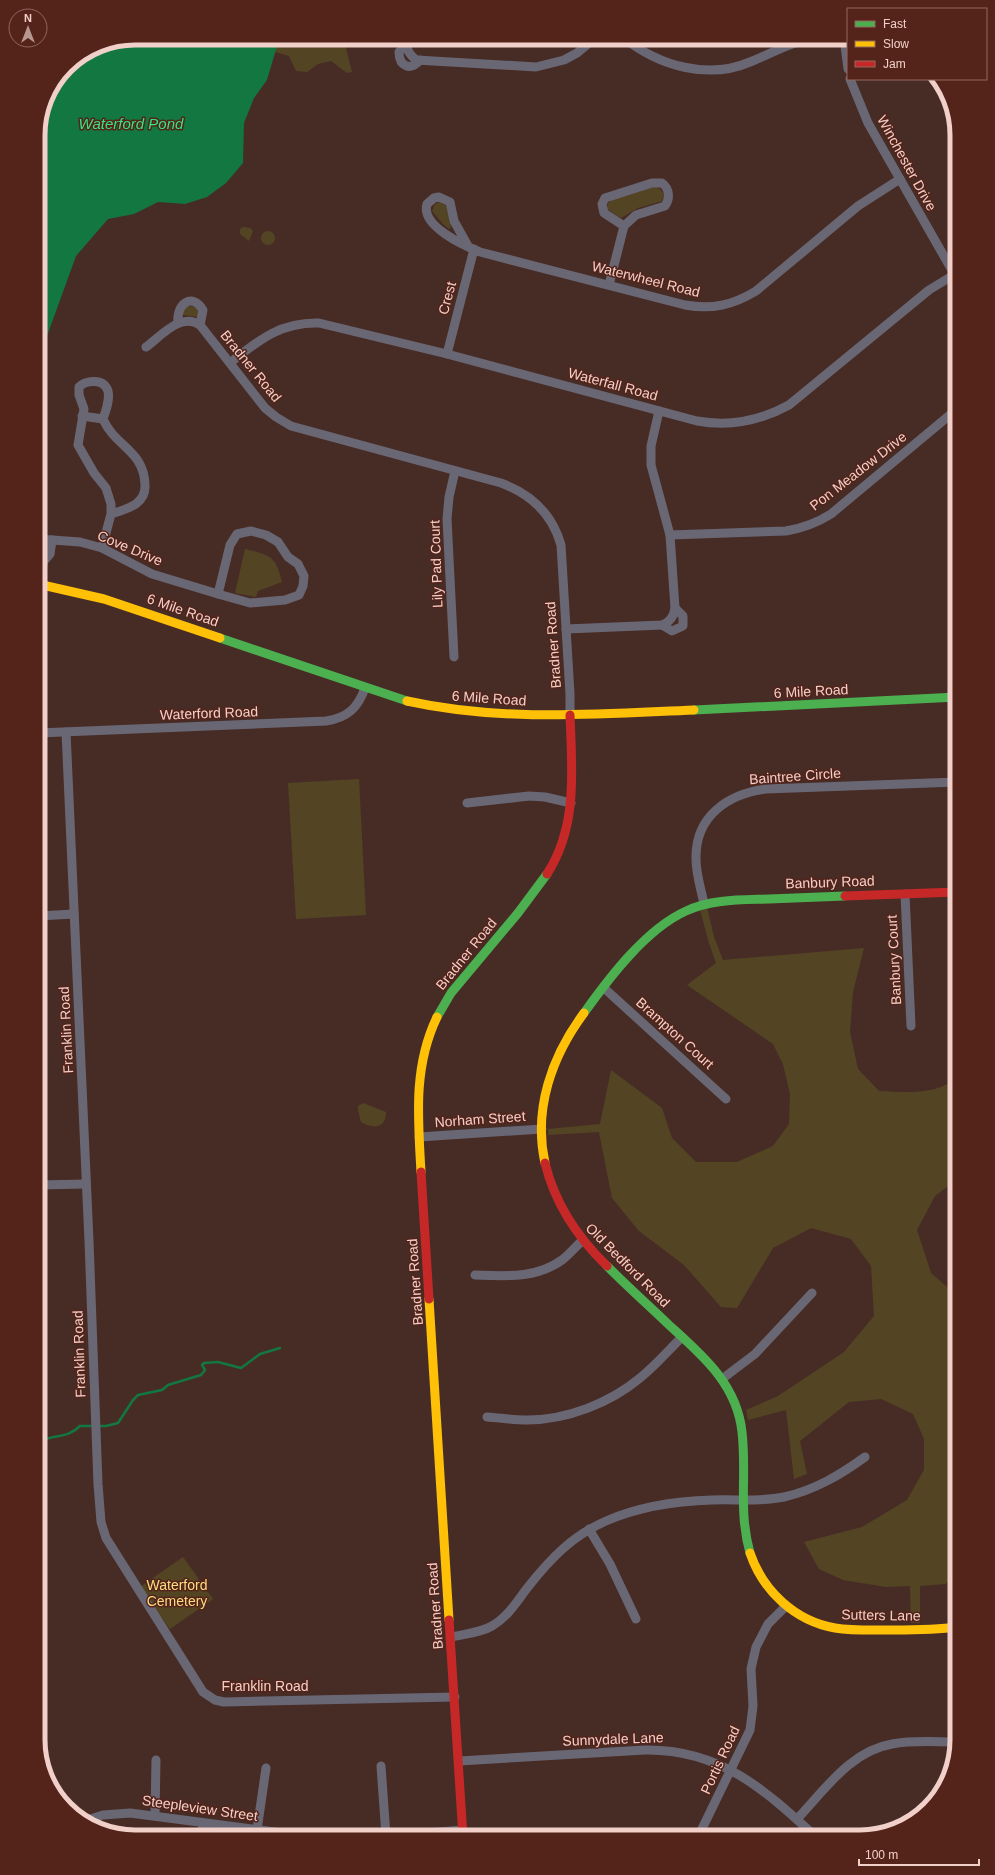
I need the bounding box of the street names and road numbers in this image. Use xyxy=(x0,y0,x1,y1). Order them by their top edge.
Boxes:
street label: Winchester Drive xyxy=(874,113,940,214)
street label: Waterwheel Road xyxy=(590,258,702,300)
street label: Crest xyxy=(435,280,459,316)
street label: Bradner Road xyxy=(217,327,285,405)
street label: Waterfall Road xyxy=(566,364,660,404)
street label: Pon Meadow Drive xyxy=(806,428,910,514)
street label: Lily Pad Court xyxy=(426,520,446,608)
street label: Cove Drive xyxy=(95,527,165,569)
street label: 6 Mile Road xyxy=(145,590,221,630)
street label: Bradner Road xyxy=(542,601,564,689)
street label: 6 Mile Road xyxy=(773,681,849,701)
street label: 6 Mile Road xyxy=(451,687,527,709)
street label: Waterford Road xyxy=(160,703,258,723)
street label: Baintree Circle xyxy=(749,765,842,787)
street label: Banbury Road xyxy=(785,872,875,892)
street label: Banbury Court xyxy=(884,914,904,1005)
street label: Bradner Road xyxy=(432,915,500,993)
street label: Franklin Road xyxy=(56,986,76,1074)
street label: Brampton Court xyxy=(633,994,717,1072)
street label: Norham Street xyxy=(434,1108,526,1130)
street label: Old Bedford Road xyxy=(583,1220,673,1310)
street label: Bradner Road xyxy=(404,1238,426,1326)
street label: Franklin Road xyxy=(69,1310,89,1398)
street label: Bradner Road xyxy=(424,1562,446,1650)
street label: Sutters Lane xyxy=(841,1606,921,1624)
street label: Franklin Road xyxy=(221,1678,309,1694)
street label: Portis Road xyxy=(697,1723,743,1797)
street label: Sunnydale Lane xyxy=(562,1729,664,1749)
street label: Steepleview Street xyxy=(141,1792,259,1824)

